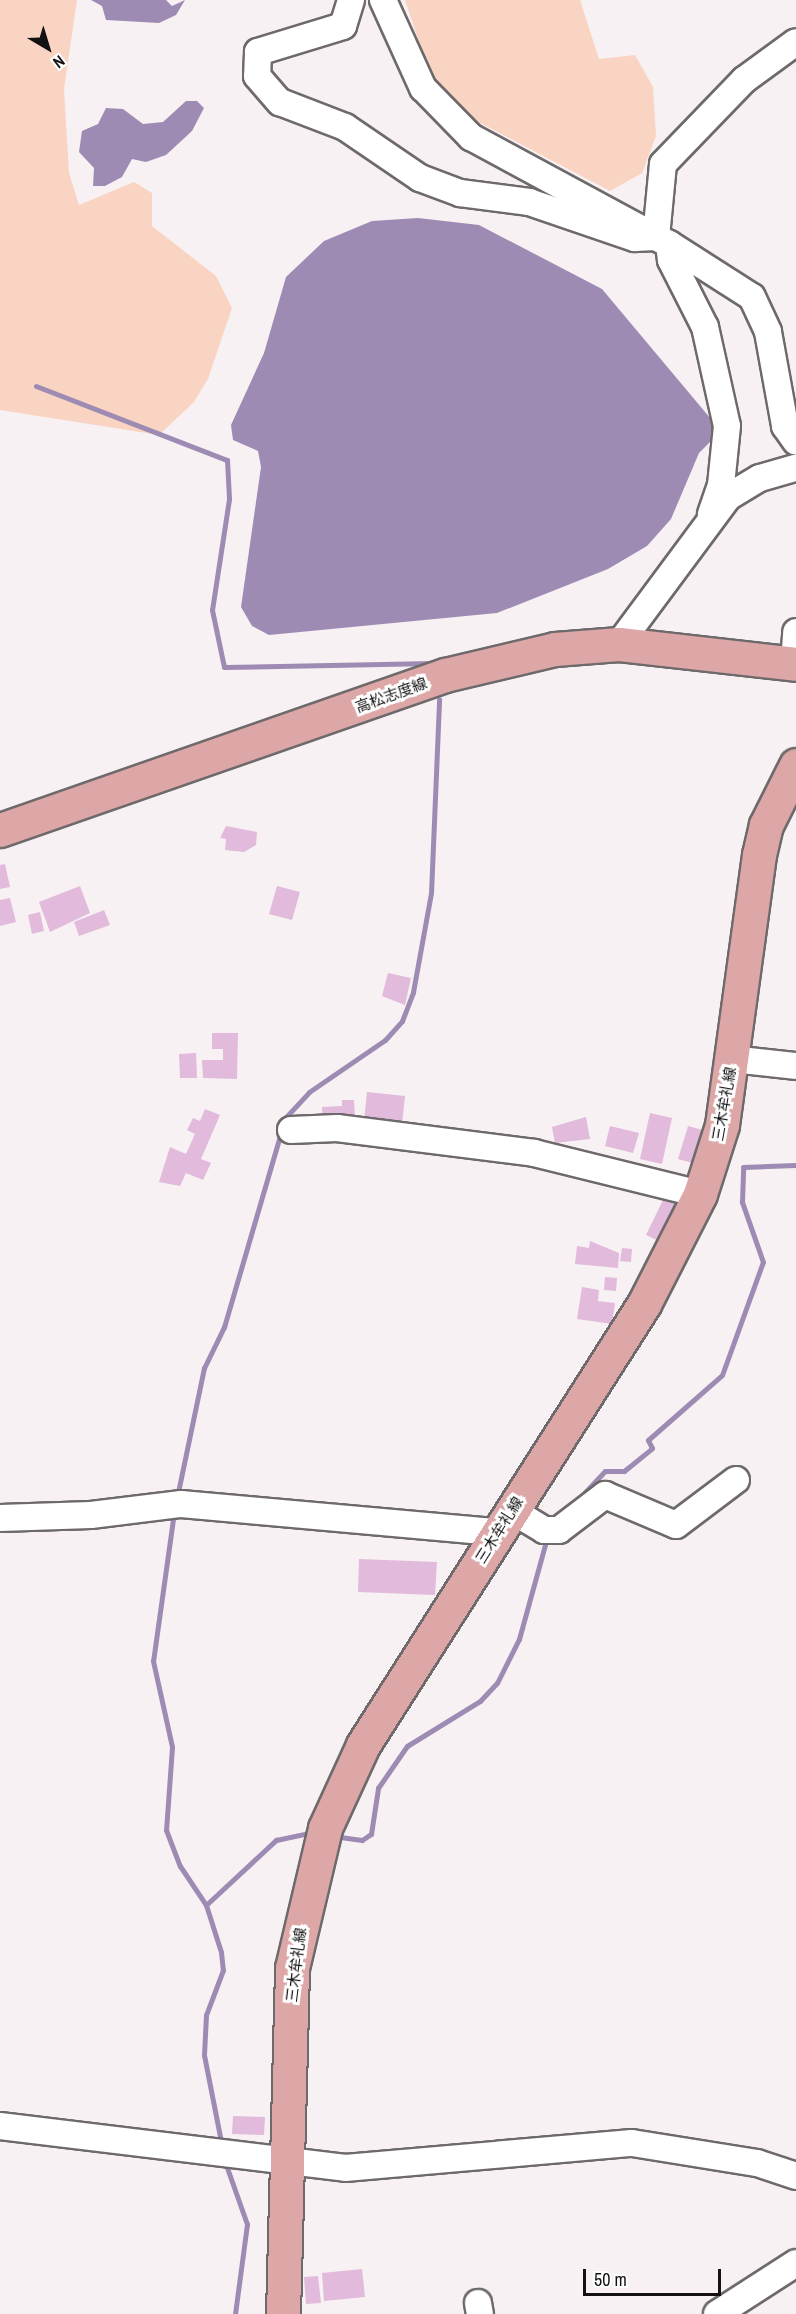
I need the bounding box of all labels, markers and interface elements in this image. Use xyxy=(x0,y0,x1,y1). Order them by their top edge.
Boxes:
north arrow xyxy=(18,18,78,78)
text: N xyxy=(49,51,70,74)
street label: 高松志度線 xyxy=(353,674,429,716)
street label: 三木牟礼線 xyxy=(709,1066,739,1142)
street label: 三木牟礼線 xyxy=(471,1493,527,1567)
street label: 三木牟礼線 xyxy=(282,1927,310,2003)
scale bar xyxy=(586,2257,724,2295)
text: 50 m xyxy=(594,2267,627,2292)

